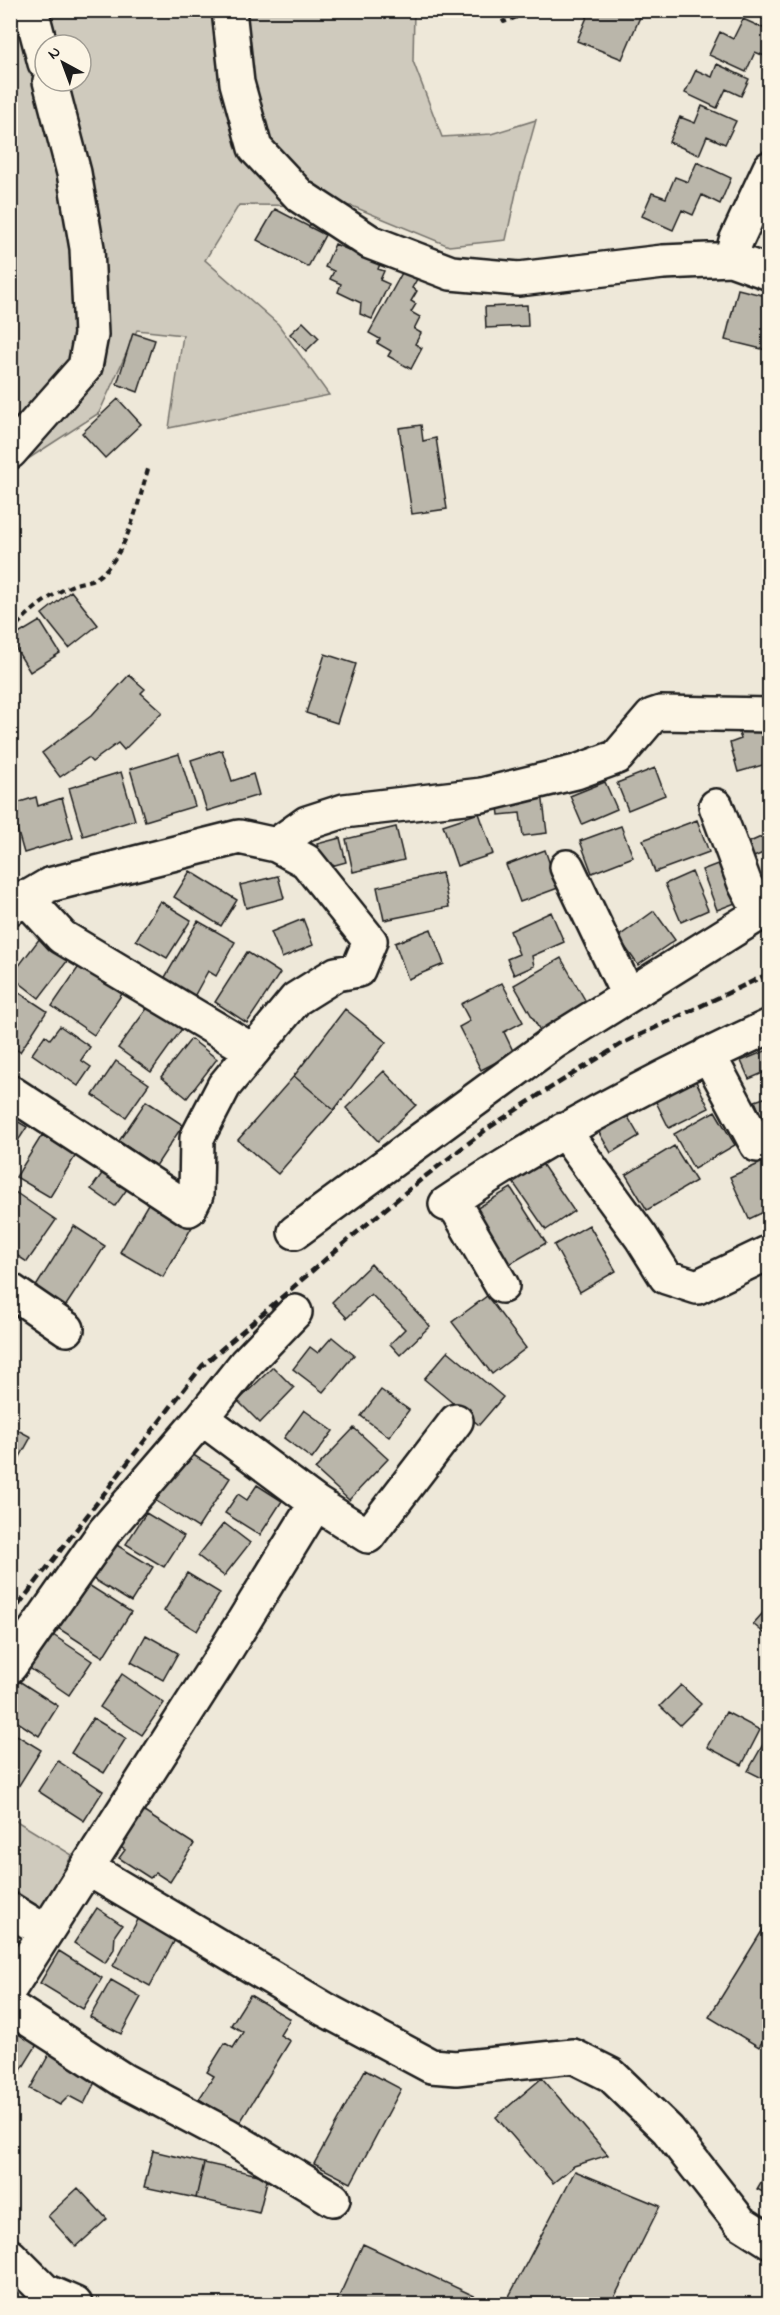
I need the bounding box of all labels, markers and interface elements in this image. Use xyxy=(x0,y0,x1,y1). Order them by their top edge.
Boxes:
north arrow xyxy=(33,33,93,93)
text: N xyxy=(43,40,67,66)

